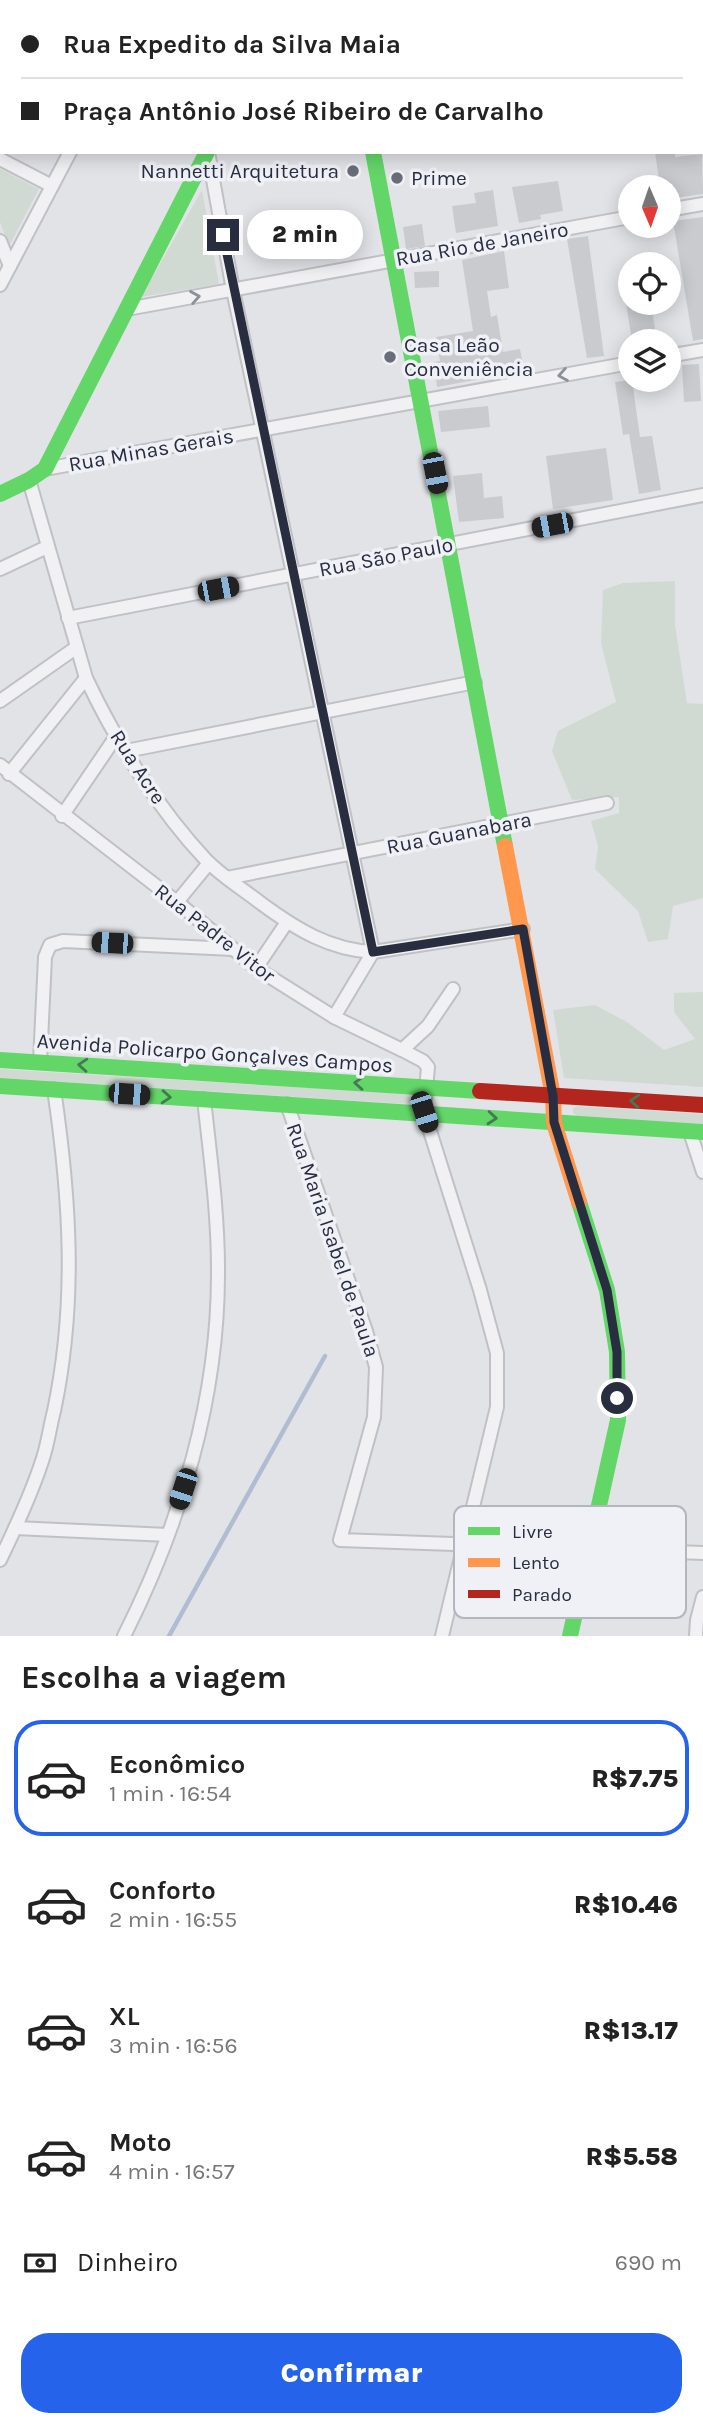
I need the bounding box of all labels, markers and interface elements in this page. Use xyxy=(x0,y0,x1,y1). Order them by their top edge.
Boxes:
text: Rua Expedito da Silva Maia xyxy=(63,29,401,60)
text: Praça Antônio José Ribeiro de Carvalho xyxy=(63,96,544,127)
place label: Nannetti Arquitetura xyxy=(141,159,339,183)
marker: Nannetti Arquitetura xyxy=(345,163,361,179)
place label: Prime xyxy=(411,166,467,190)
marker: Prime xyxy=(389,170,405,186)
north arrow xyxy=(618,175,681,238)
map controls xyxy=(618,175,681,392)
callout: 2 min xyxy=(248,210,363,260)
street label: Rua Rio de Janeiro xyxy=(394,217,570,271)
route end xyxy=(207,219,239,251)
text: 2 min xyxy=(272,221,338,248)
button: locate xyxy=(618,252,681,315)
one-way arrow xyxy=(189,290,200,305)
button: layers xyxy=(618,329,681,392)
place label: Casa Leão Conveniência xyxy=(404,333,533,381)
marker: Casa Leão Conveniência xyxy=(382,349,398,365)
one-way arrow xyxy=(557,367,569,382)
street label: Rua Minas Gerais xyxy=(67,424,235,476)
car xyxy=(421,450,450,496)
car xyxy=(530,511,575,539)
street label: Rua São Paulo xyxy=(317,532,455,582)
car xyxy=(196,575,241,603)
street label: Rua Acre xyxy=(105,725,171,809)
street label: Rua Guanabara xyxy=(384,807,534,859)
street label: Rua Padre Vitor xyxy=(150,879,280,988)
car xyxy=(91,931,134,955)
street label: Avenida Policarpo Gonçalves Campos xyxy=(36,1029,394,1077)
one-way arrow xyxy=(77,1058,88,1073)
one-way arrow xyxy=(353,1076,364,1091)
car xyxy=(108,1082,151,1106)
one-way arrow xyxy=(161,1089,172,1104)
car xyxy=(408,1089,441,1135)
one-way arrow xyxy=(629,1094,640,1109)
one-way arrow xyxy=(487,1110,498,1125)
street label: Rua Maria Isabel de Paula xyxy=(282,1120,384,1360)
route start xyxy=(601,1382,633,1414)
car xyxy=(167,1466,200,1512)
legend xyxy=(454,1506,686,1618)
text: Livre xyxy=(512,1521,553,1543)
text: Lento xyxy=(512,1552,560,1574)
text: Parado xyxy=(512,1584,572,1606)
text: Escolha a viagem xyxy=(21,1659,287,1696)
icon: car xyxy=(25,1747,88,1810)
text: Econômico xyxy=(109,1749,245,1780)
text: R$7.75 xyxy=(591,1763,678,1794)
text: 1 min · 16:54 xyxy=(109,1780,231,1807)
icon: car xyxy=(25,1873,88,1936)
text: Conforto xyxy=(109,1875,216,1906)
text: R$10.46 xyxy=(574,1889,678,1920)
text: 2 min · 16:55 xyxy=(109,1906,237,1933)
icon: car xyxy=(25,1999,88,2062)
text: XL xyxy=(109,2001,140,2032)
text: R$13.17 xyxy=(584,2015,678,2046)
text: 3 min · 16:56 xyxy=(109,2032,238,2059)
icon: car xyxy=(25,2125,88,2188)
text: Moto xyxy=(109,2127,171,2158)
text: R$5.58 xyxy=(585,2141,678,2172)
text: 4 min · 16:57 xyxy=(109,2158,234,2185)
icon: cash xyxy=(21,2244,59,2282)
text: Dinheiro xyxy=(77,2247,178,2278)
text: 690 m xyxy=(615,2249,682,2276)
button: Confirmar xyxy=(21,2333,682,2413)

